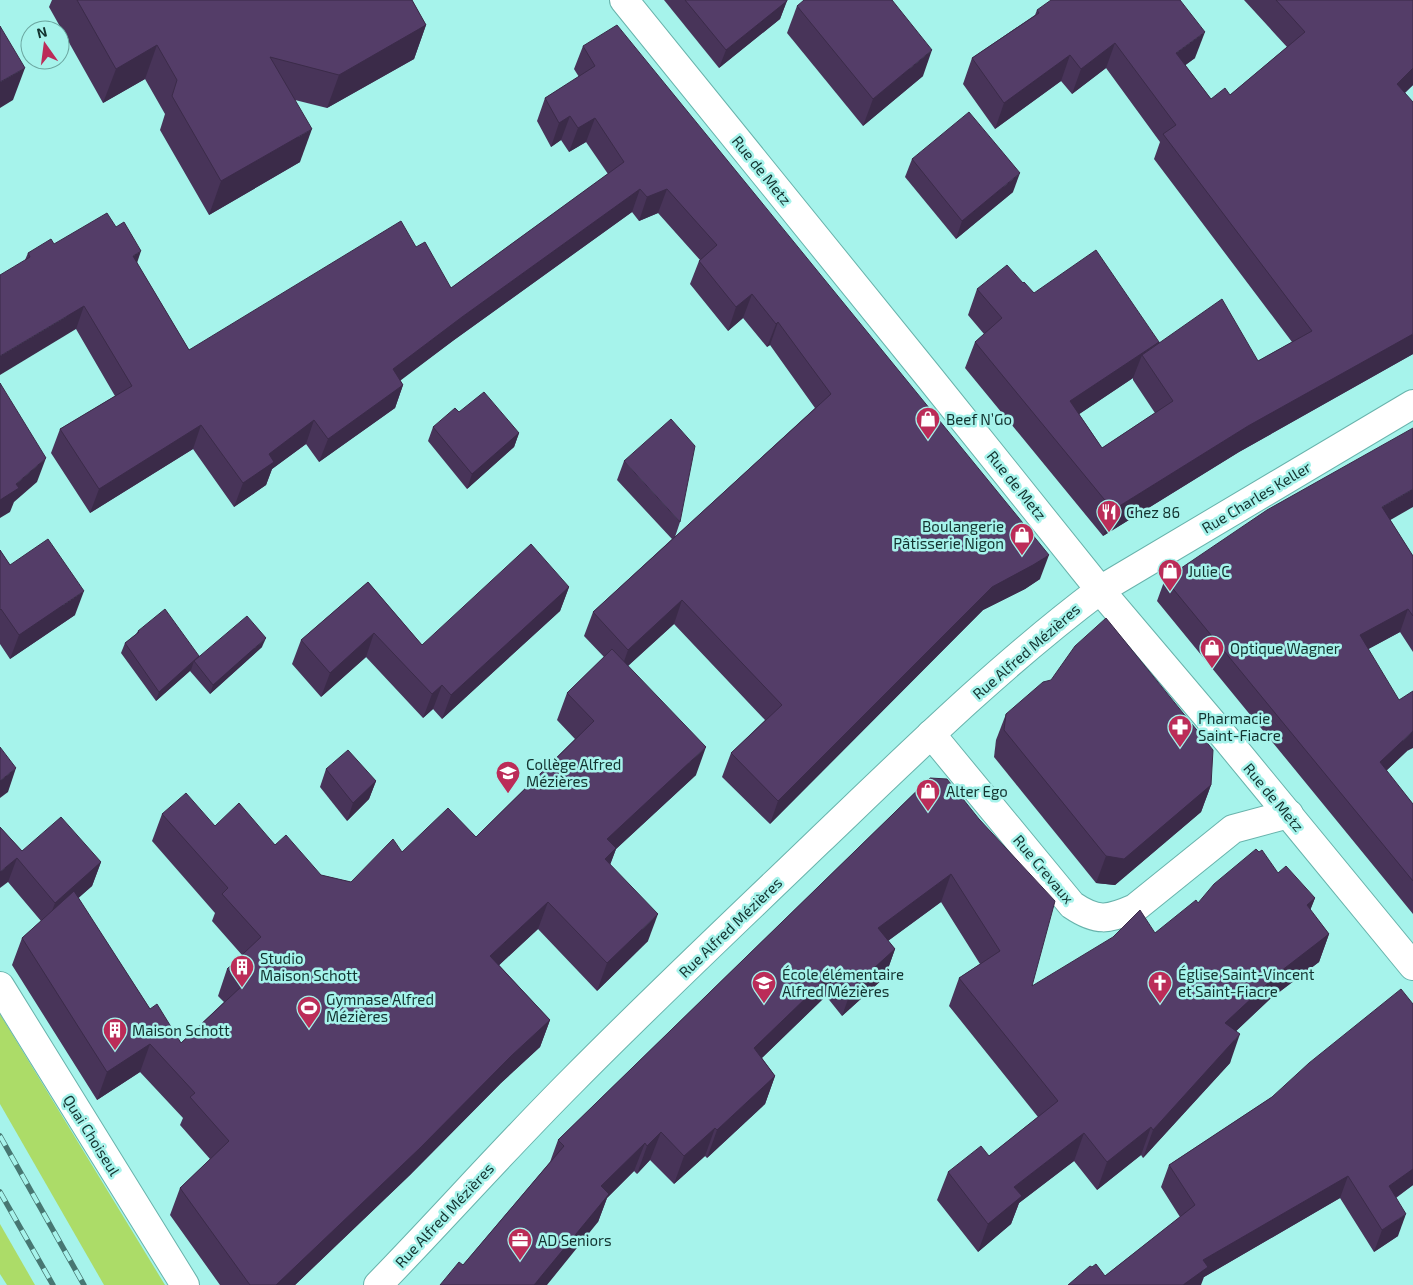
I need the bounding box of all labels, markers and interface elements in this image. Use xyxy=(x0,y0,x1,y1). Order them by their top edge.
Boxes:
north arrow xyxy=(20,20,70,70)
text: N xyxy=(35,22,49,41)
street label: Rue de Metz xyxy=(729,132,795,208)
shop icon: Beef N’Go xyxy=(915,406,941,440)
place label: Beef N’Go xyxy=(946,410,1012,428)
street label: Rue de Metz xyxy=(984,447,1050,523)
street label: Rue Charles Keller xyxy=(1198,457,1314,537)
restaurant icon: Chez 86 xyxy=(1096,499,1122,533)
place label: Chez 86 xyxy=(1126,503,1180,521)
place label: Boulangerie Pâtisserie Nigon xyxy=(893,517,1004,552)
shop icon: Boulangerie Pâtisserie Nigon xyxy=(1009,522,1035,556)
shop icon: Julie C xyxy=(1157,558,1183,592)
place label: Julie C xyxy=(1188,562,1230,580)
street label: Rue Alfred Mézières xyxy=(969,600,1083,702)
shop icon: Optique Wagner xyxy=(1199,635,1225,669)
place label: Optique Wagner xyxy=(1230,639,1340,657)
place label: Pharmacie Saint-Fiacre xyxy=(1198,709,1281,744)
pharmacy icon: Pharmacie Saint-Fiacre xyxy=(1167,714,1193,748)
place label: Collège Alfred Mézières xyxy=(526,755,621,790)
street label: Rue de Metz xyxy=(1240,759,1308,835)
school or university icon: Collège Alfred Mézières xyxy=(495,760,521,794)
shop icon: Alter Ego xyxy=(915,778,941,812)
place label: Alter Ego xyxy=(946,782,1008,800)
street label: Rue Crevaux xyxy=(1010,831,1078,907)
street label: Rue Alfred Mézières xyxy=(675,873,785,981)
place label: Studio Maison Schott xyxy=(260,949,358,984)
building icon: Studio Maison Schott xyxy=(229,954,255,988)
place label: École élémentaire Alfred Mézières xyxy=(782,965,904,1000)
place label: Église Saint-Vincent et Saint-Fiacre xyxy=(1178,965,1315,1000)
school or university icon: École élémentaire Alfred Mézières xyxy=(751,970,777,1004)
church icon: Église Saint-Vincent et Saint-Fiacre xyxy=(1147,970,1173,1004)
place label: Gymnase Alfred Mézières xyxy=(326,990,434,1025)
sports icon: Gymnase Alfred Mézières xyxy=(296,995,322,1029)
building icon: Maison Schott xyxy=(102,1017,128,1051)
place label: Maison Schott xyxy=(132,1021,230,1039)
street label: Quai Choiseul xyxy=(59,1091,124,1180)
street label: Rue Alfred Mézières xyxy=(391,1159,497,1271)
office icon: AD Seniors xyxy=(507,1227,533,1261)
place label: AD Seniors xyxy=(538,1231,612,1249)

